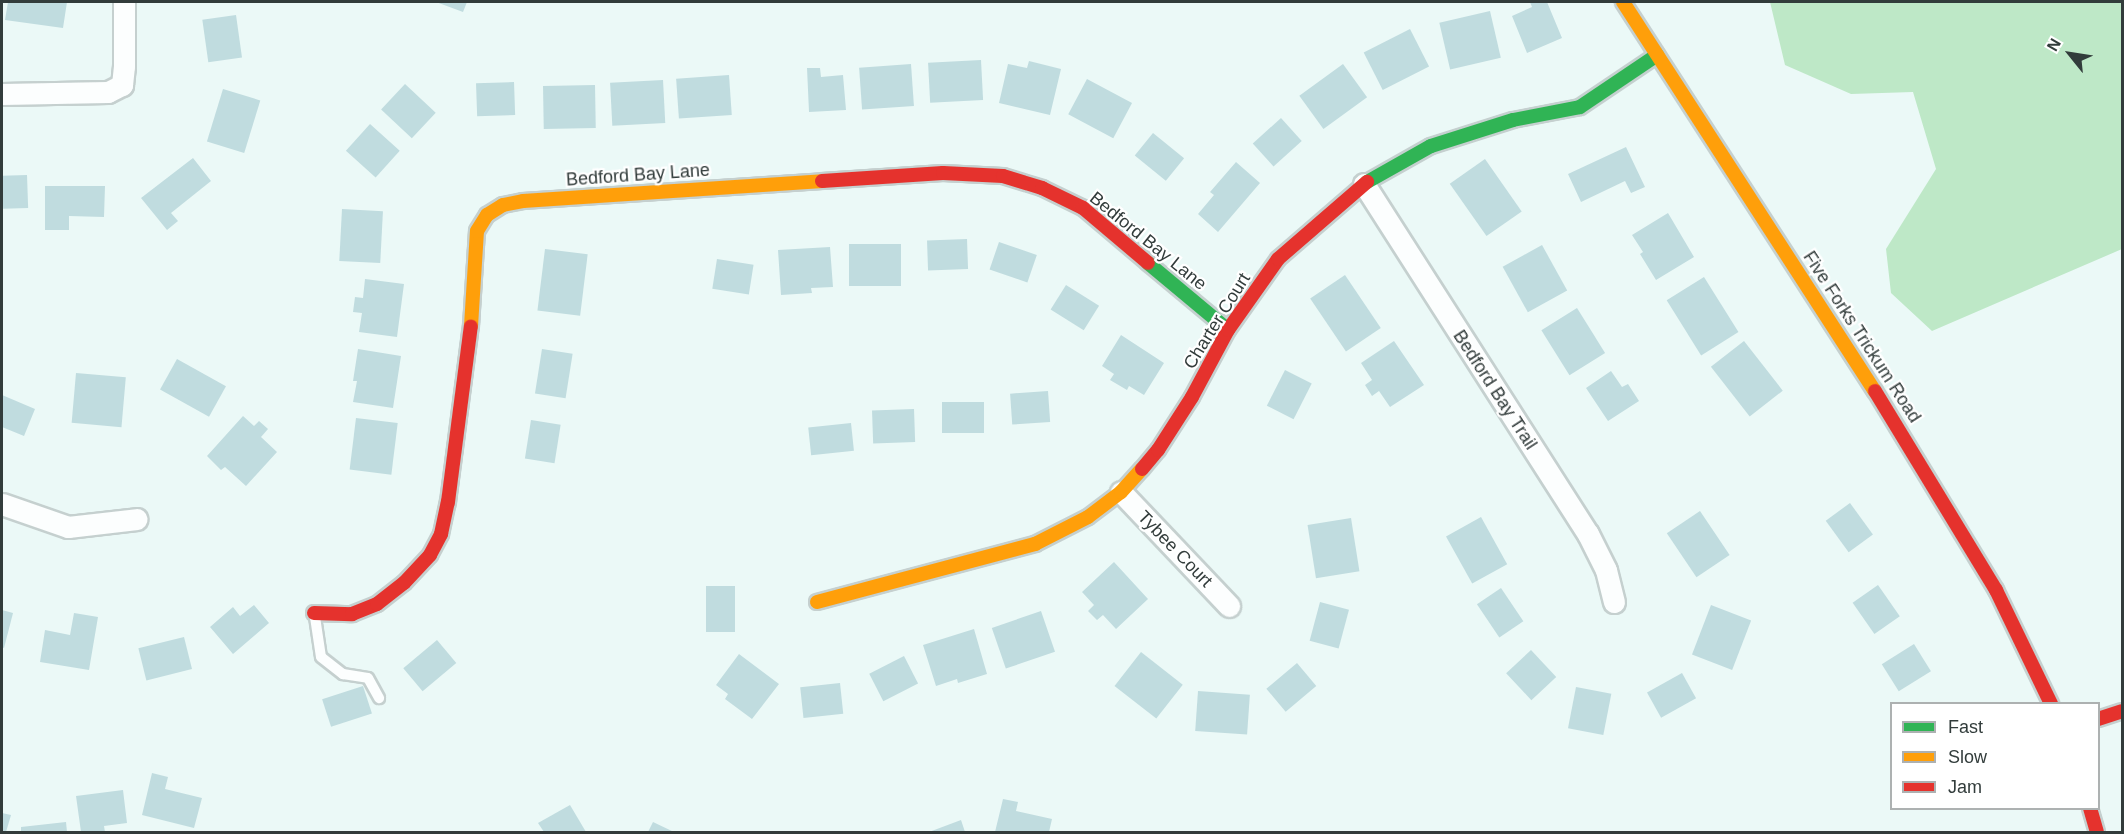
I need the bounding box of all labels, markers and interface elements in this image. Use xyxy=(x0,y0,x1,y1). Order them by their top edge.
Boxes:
north arrow xyxy=(2040,24,2100,84)
text: N xyxy=(2044,35,2064,54)
street label: Bedford Bay Lane xyxy=(565,159,711,191)
street label: Bedford Bay Lane xyxy=(1085,187,1211,295)
street label: Five Forks Trickum Road xyxy=(1798,247,1926,427)
street label: Charter Court xyxy=(1179,269,1255,373)
street label: Bedford Bay Trail xyxy=(1448,326,1542,454)
street label: Tybee Court xyxy=(1133,506,1217,592)
legend xyxy=(1890,702,2100,810)
text: Fast xyxy=(1948,717,1983,737)
text: Slow xyxy=(1948,747,1987,767)
text: Jam xyxy=(1948,777,1982,797)

